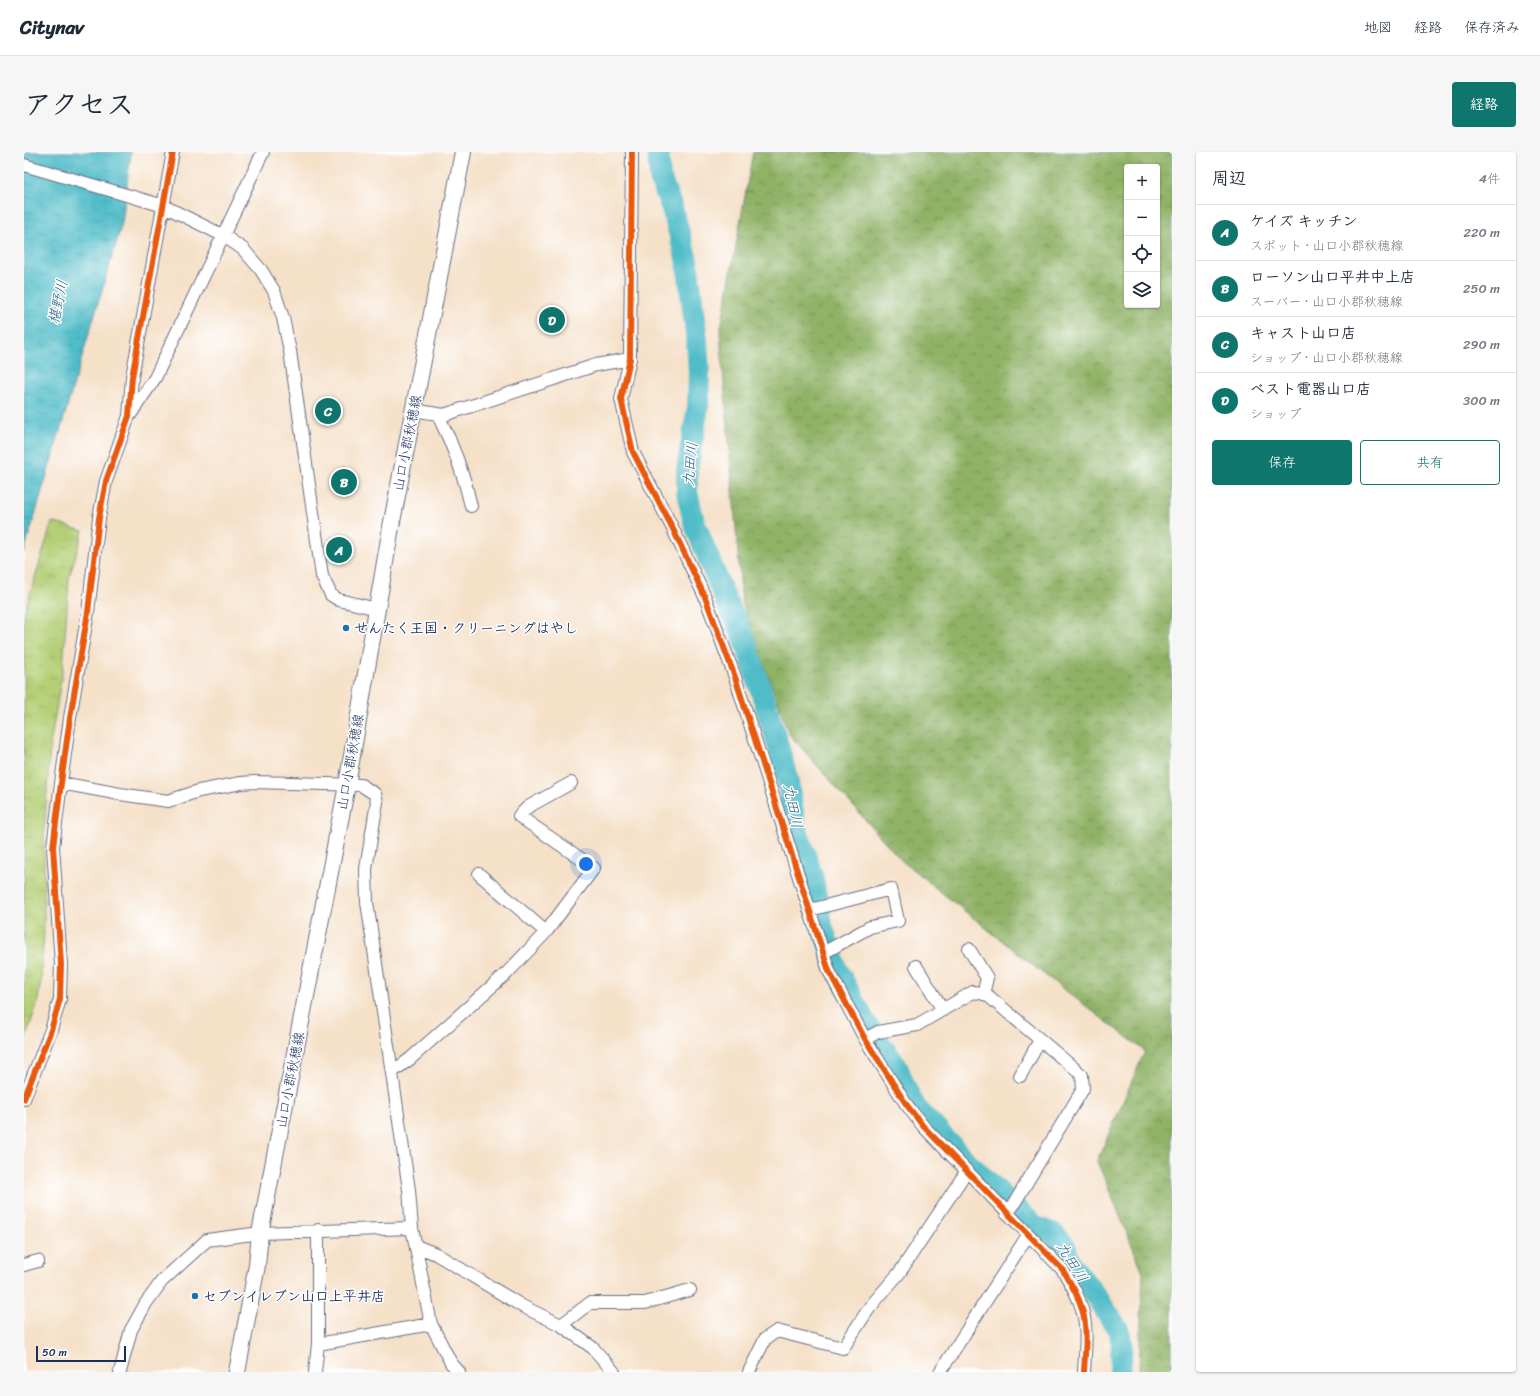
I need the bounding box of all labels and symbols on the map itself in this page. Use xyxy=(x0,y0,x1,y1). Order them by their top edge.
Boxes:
water label: 椹野川 xyxy=(41,277,75,327)
pin: D xyxy=(539,305,565,335)
street label: 山口小郡秋穂線 xyxy=(386,393,429,494)
pin: C xyxy=(315,396,341,426)
water label: 九田川 xyxy=(675,440,705,488)
pin: B xyxy=(331,467,357,497)
pin: A xyxy=(326,535,352,565)
place label: せんたく王国・クリーニングはやし xyxy=(354,616,578,641)
marker: せんたく王国・クリーニングはやし xyxy=(341,623,351,633)
street label: 山口小郡秋穂線 xyxy=(330,712,371,813)
water label: 九田川 xyxy=(776,781,810,831)
your location xyxy=(576,854,596,874)
street label: 山口小郡秋穂線 xyxy=(269,1030,312,1131)
water label: 九田川 xyxy=(1049,1236,1095,1288)
place label: セブンイレブン山口上平井店 xyxy=(203,1284,385,1309)
marker: セブンイレブン山口上平井店 xyxy=(190,1291,200,1301)
scale bar xyxy=(36,1344,126,1363)

